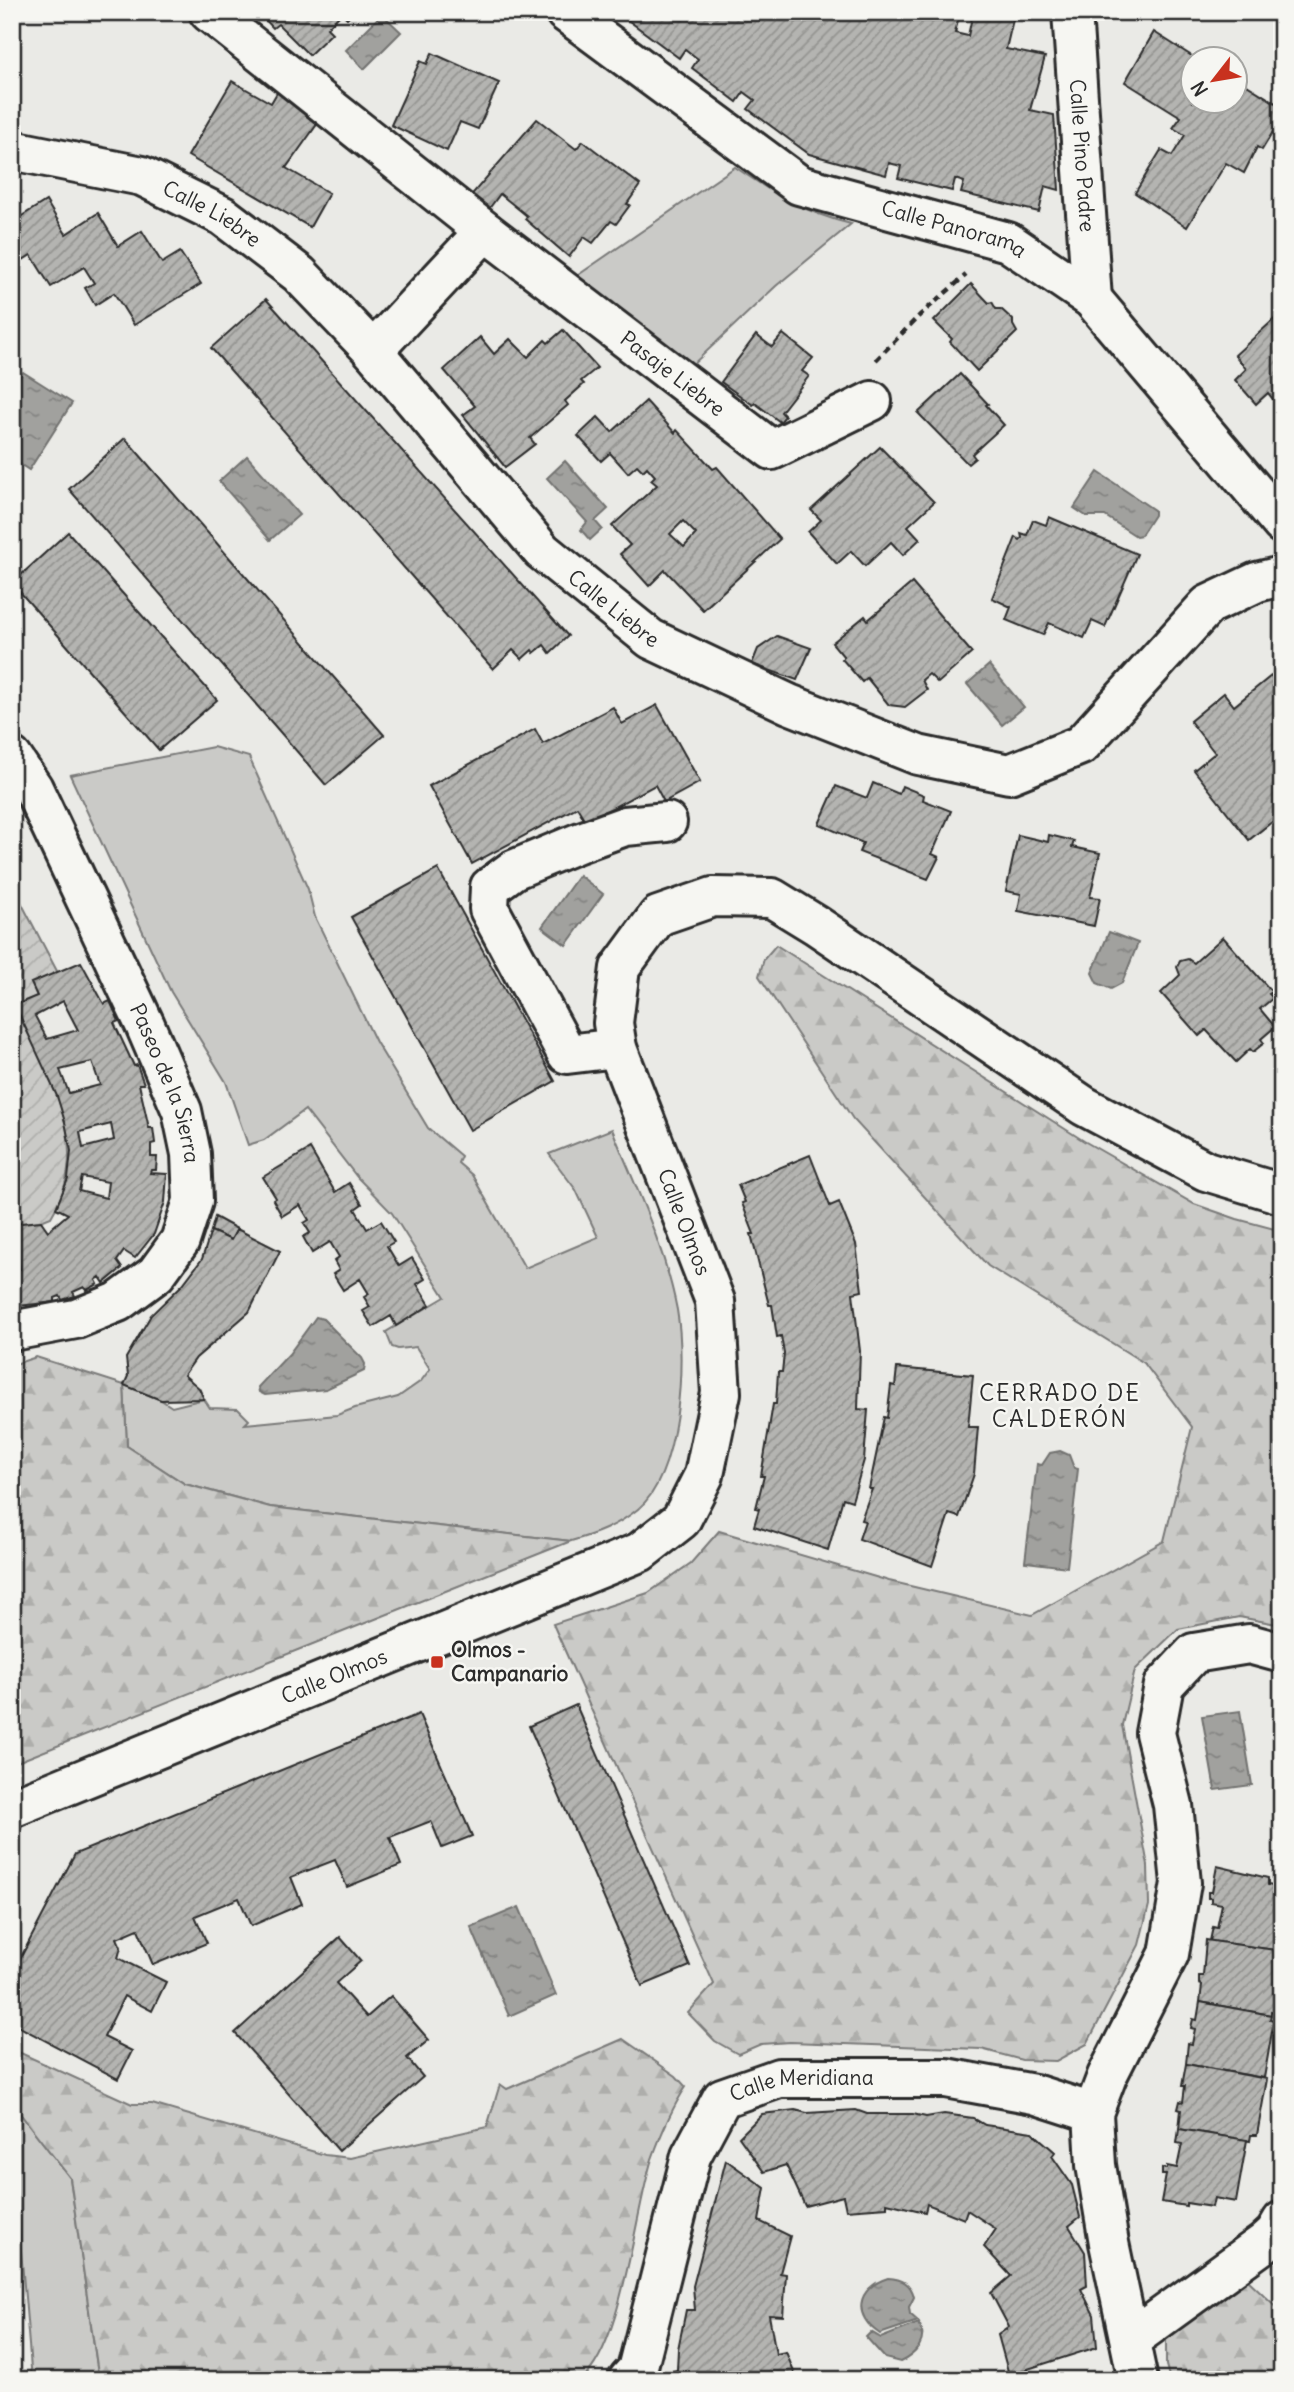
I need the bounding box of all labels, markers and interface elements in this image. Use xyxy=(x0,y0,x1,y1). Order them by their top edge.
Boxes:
north arrow xyxy=(1178,46,1248,116)
text: N xyxy=(1186,77,1213,101)
street label: Calle Pino Padre xyxy=(1064,78,1101,233)
street label: Calle Liebre xyxy=(158,174,266,253)
street label: Calle Panorama xyxy=(878,194,1032,264)
street label: Pasaje Liebre xyxy=(615,325,731,422)
street label: Calle Liebre xyxy=(563,563,663,654)
street label: Paseo de la Sierra xyxy=(124,999,205,1164)
street label: Calle Olmos xyxy=(652,1165,717,1279)
district label: CERRADO DE CALDERÓN xyxy=(979,1378,1141,1433)
place label: Olmos - Campanario xyxy=(451,1636,568,1687)
street label: Calle Olmos xyxy=(277,1642,391,1710)
marker: Olmos - Campanario xyxy=(429,1654,445,1670)
street label: Calle Meridiana xyxy=(726,2064,874,2107)

